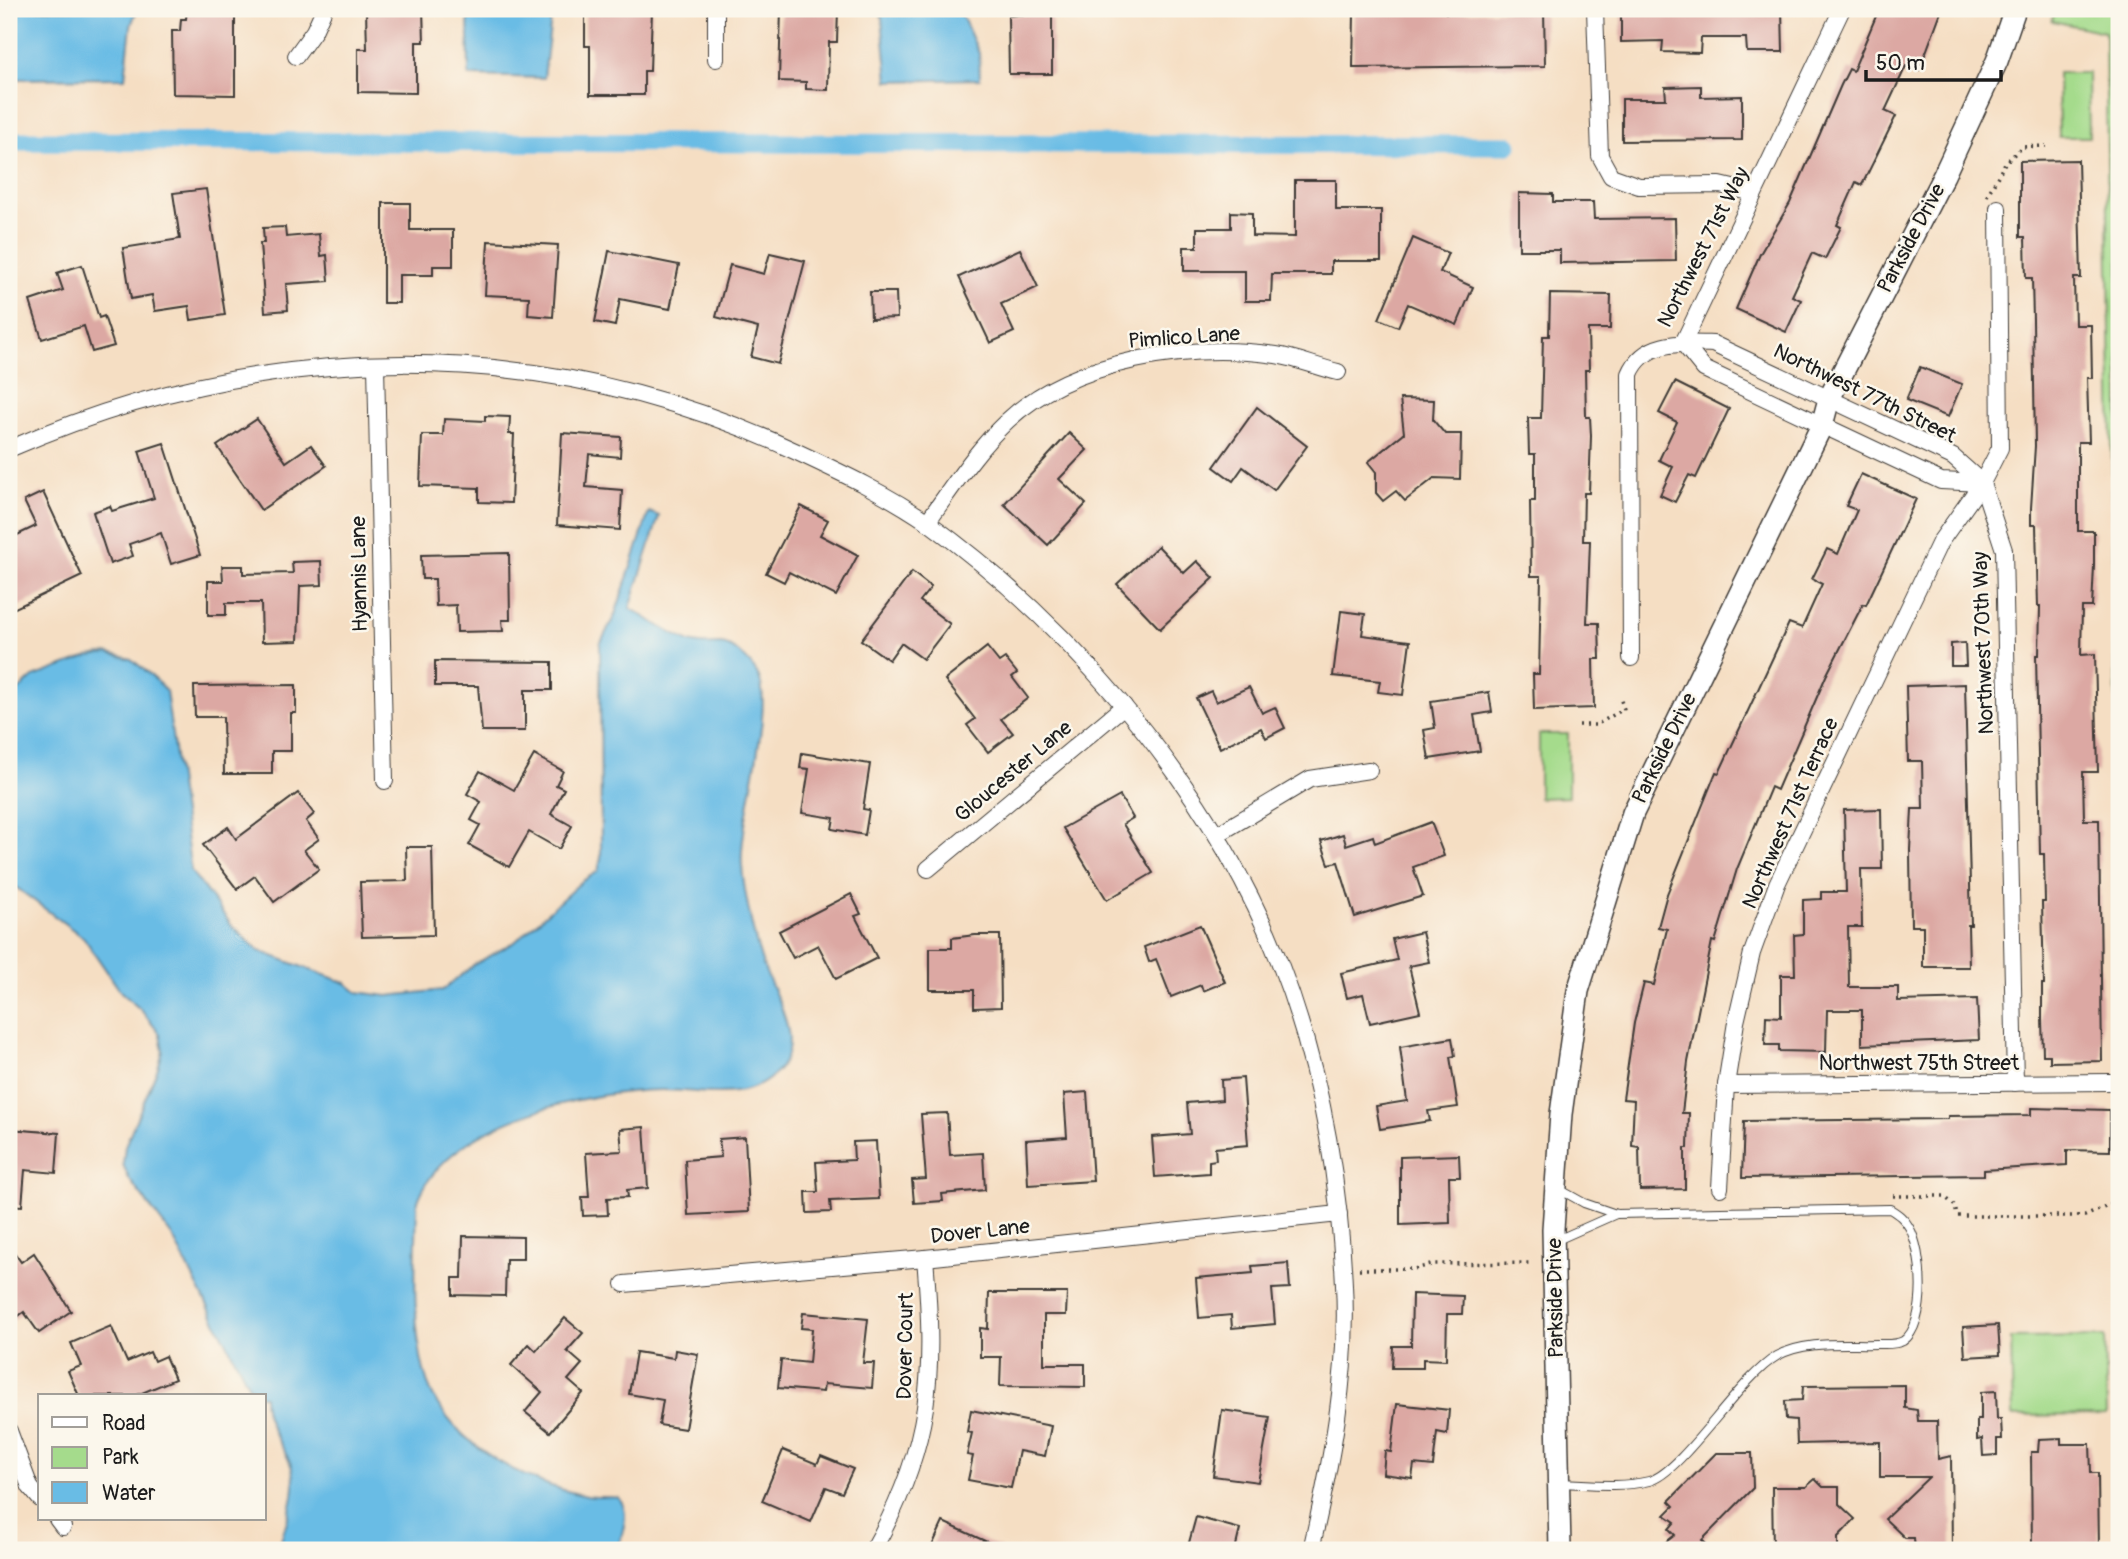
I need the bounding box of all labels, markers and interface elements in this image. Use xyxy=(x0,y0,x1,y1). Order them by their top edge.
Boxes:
scale bar xyxy=(1866,38,2000,82)
text: 50 m xyxy=(1876,50,1925,77)
street label: Northwest 71st Way xyxy=(1651,162,1756,332)
street label: Parkside Drive xyxy=(1871,178,1952,298)
street label: Pimlico Lane xyxy=(1127,320,1241,355)
street label: Northwest 77th Street xyxy=(1769,337,1961,450)
street label: Hyannis Lane xyxy=(345,515,374,632)
street label: Northwest 70th Way xyxy=(1967,551,2000,735)
street label: Parkside Drive xyxy=(1626,688,1703,808)
street label: Northwest 71st Terrace xyxy=(1736,713,1845,913)
street label: Gloucester Lane xyxy=(949,714,1078,828)
street label: Northwest 75th Street xyxy=(1819,1050,2020,1077)
street label: Dover Lane xyxy=(929,1213,1032,1250)
street label: Parkside Drive xyxy=(1541,1237,1570,1358)
street label: Dover Court xyxy=(891,1292,920,1400)
legend xyxy=(38,1394,266,1520)
text: Road xyxy=(102,1410,146,1437)
text: Park xyxy=(102,1444,139,1471)
text: Water xyxy=(102,1480,156,1507)

